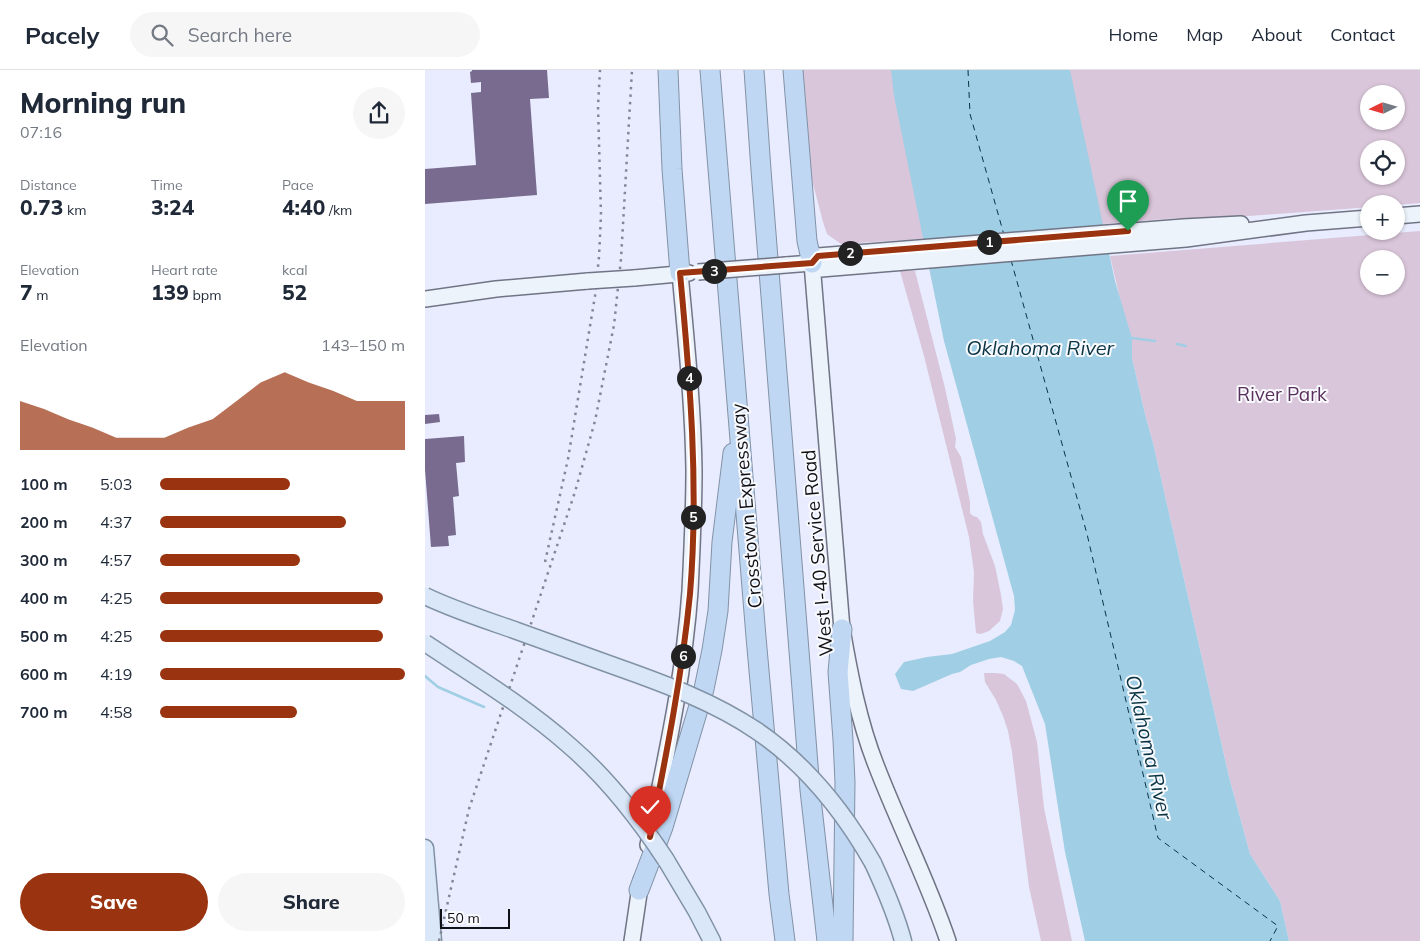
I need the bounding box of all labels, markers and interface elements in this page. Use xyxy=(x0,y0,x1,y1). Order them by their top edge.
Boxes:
search box xyxy=(130,12,480,57)
text: Pacely xyxy=(25,20,100,50)
icon: search xyxy=(148,21,176,49)
text: Search here xyxy=(188,23,292,47)
text: Home xyxy=(1108,23,1158,46)
text: Map xyxy=(1186,23,1223,46)
text: About xyxy=(1251,23,1302,46)
text: Contact xyxy=(1330,23,1395,46)
text: Morning run xyxy=(20,85,186,120)
north arrow xyxy=(1360,85,1405,130)
map controls xyxy=(1360,85,1405,295)
button: share xyxy=(353,87,405,139)
text: 07:16 xyxy=(20,122,62,142)
button: locate xyxy=(1360,140,1405,185)
text: Distance xyxy=(20,176,77,194)
text: Time xyxy=(151,176,183,194)
text: Pace xyxy=(282,176,314,194)
pin xyxy=(1107,180,1149,231)
icon: arrive xyxy=(1114,187,1142,215)
text: 0.73 xyxy=(20,194,63,220)
text: 3:24 xyxy=(151,194,194,220)
text: 4:40 xyxy=(282,194,325,220)
button: + xyxy=(1360,195,1405,240)
text: km xyxy=(63,201,86,219)
text: /km xyxy=(325,201,352,219)
pin: 1 xyxy=(977,230,1001,254)
text: 1 xyxy=(985,233,994,251)
pin: 2 xyxy=(837,240,863,266)
text: 2 xyxy=(846,244,855,262)
button: − xyxy=(1360,250,1405,295)
pin: 3 xyxy=(701,258,727,284)
text: Elevation xyxy=(20,261,79,279)
text: Heart rate xyxy=(151,261,218,279)
text: kcal xyxy=(282,261,308,279)
text: 3 xyxy=(710,262,719,280)
text: 7 xyxy=(20,279,33,305)
text: 139 xyxy=(151,279,189,305)
text: 52 xyxy=(282,279,307,305)
text: m xyxy=(33,286,49,304)
text: bpm xyxy=(189,286,222,304)
text: Elevation xyxy=(20,335,88,355)
text: 143–150 m xyxy=(321,335,405,355)
water label: Oklahoma River xyxy=(966,335,1115,360)
pin: 4 xyxy=(677,366,701,390)
text: 4 xyxy=(685,369,694,387)
park label: River Park xyxy=(1237,382,1327,406)
street label: Crosstown Expressway xyxy=(725,403,767,609)
street label: West I-40 Service Road xyxy=(796,449,838,657)
text: 100 m xyxy=(20,474,68,494)
text: 5:03 xyxy=(100,474,132,494)
pin: 5 xyxy=(681,504,705,530)
text: 5 xyxy=(689,508,698,526)
text: 200 m xyxy=(20,512,68,532)
text: 4:37 xyxy=(100,512,132,532)
text: 300 m xyxy=(20,550,68,570)
text: 4:57 xyxy=(100,550,132,570)
text: 400 m xyxy=(20,588,68,608)
text: 4:25 xyxy=(100,588,132,608)
text: 500 m xyxy=(20,626,68,646)
text: 4:25 xyxy=(100,626,132,646)
pin: 6 xyxy=(671,644,695,668)
text: 6 xyxy=(679,647,688,665)
text: 600 m xyxy=(20,664,68,684)
text: 4:19 xyxy=(100,664,132,684)
water label: Oklahoma River xyxy=(1121,672,1178,822)
text: 700 m xyxy=(20,702,68,722)
text: 4:58 xyxy=(100,702,132,722)
pin xyxy=(629,786,671,837)
icon: check xyxy=(636,793,664,821)
button: Save xyxy=(20,873,208,931)
button: Share xyxy=(218,873,405,931)
scale bar xyxy=(440,906,510,929)
text: 50 m xyxy=(447,909,480,927)

